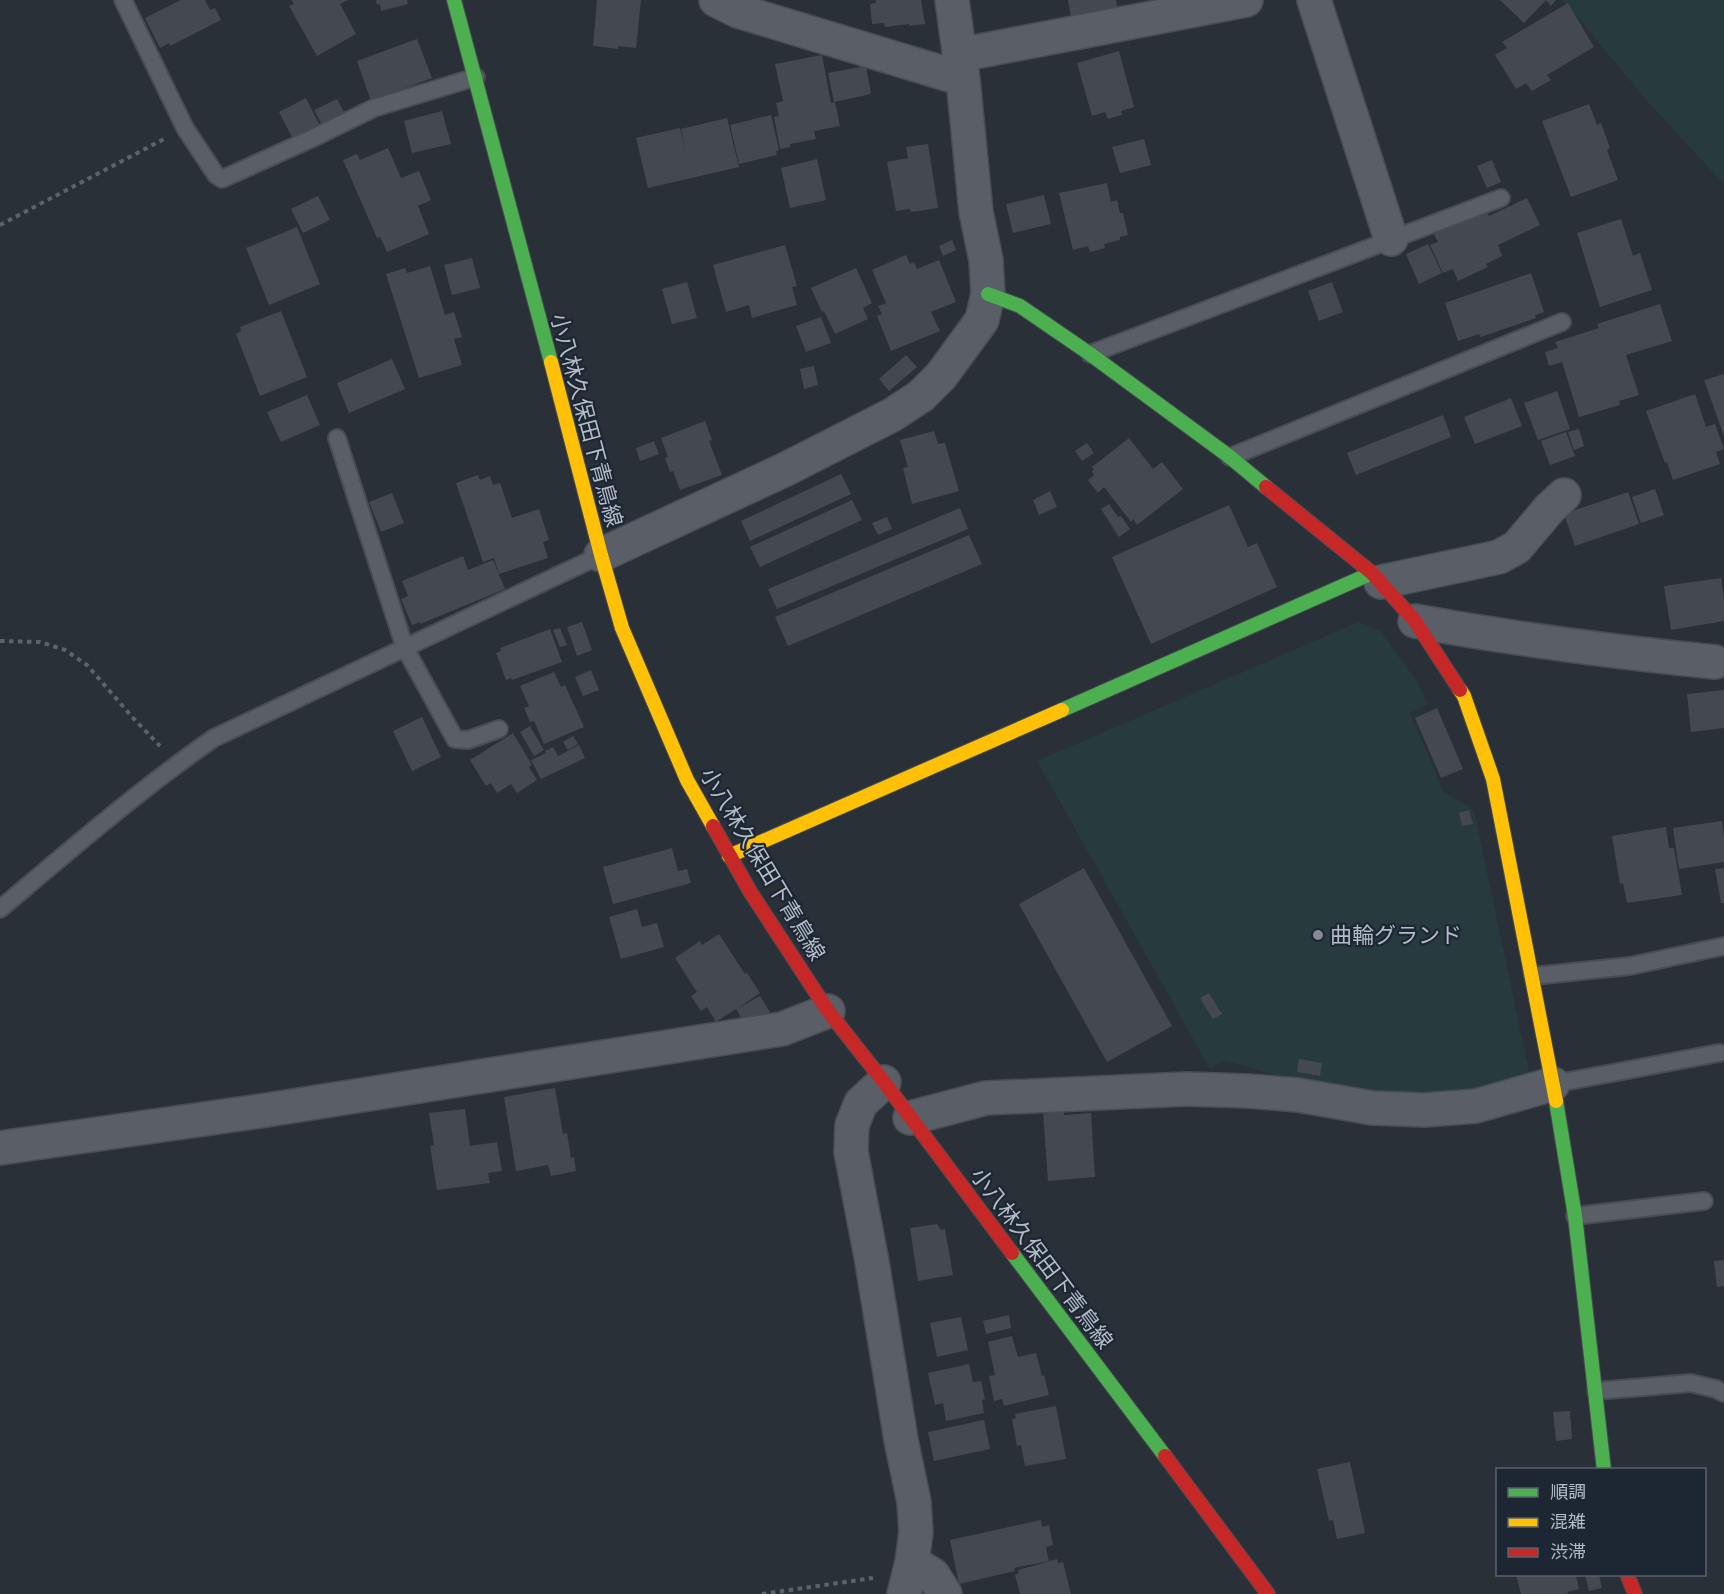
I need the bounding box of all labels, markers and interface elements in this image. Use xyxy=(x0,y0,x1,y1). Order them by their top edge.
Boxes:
street label: 小八林久保田下青鳥線 xyxy=(545,310,629,530)
street label: 小八林久保田下青鳥線 xyxy=(694,762,832,966)
place label: 曲輪グランド xyxy=(1330,921,1462,949)
marker: 曲輪グランド xyxy=(1311,928,1325,942)
street label: 小八林久保田下青鳥線 xyxy=(965,1162,1119,1354)
legend xyxy=(1496,1468,1706,1576)
text: 順調 xyxy=(1550,1480,1586,1503)
text: 混雑 xyxy=(1550,1510,1586,1533)
text: 渋滞 xyxy=(1550,1540,1586,1563)

